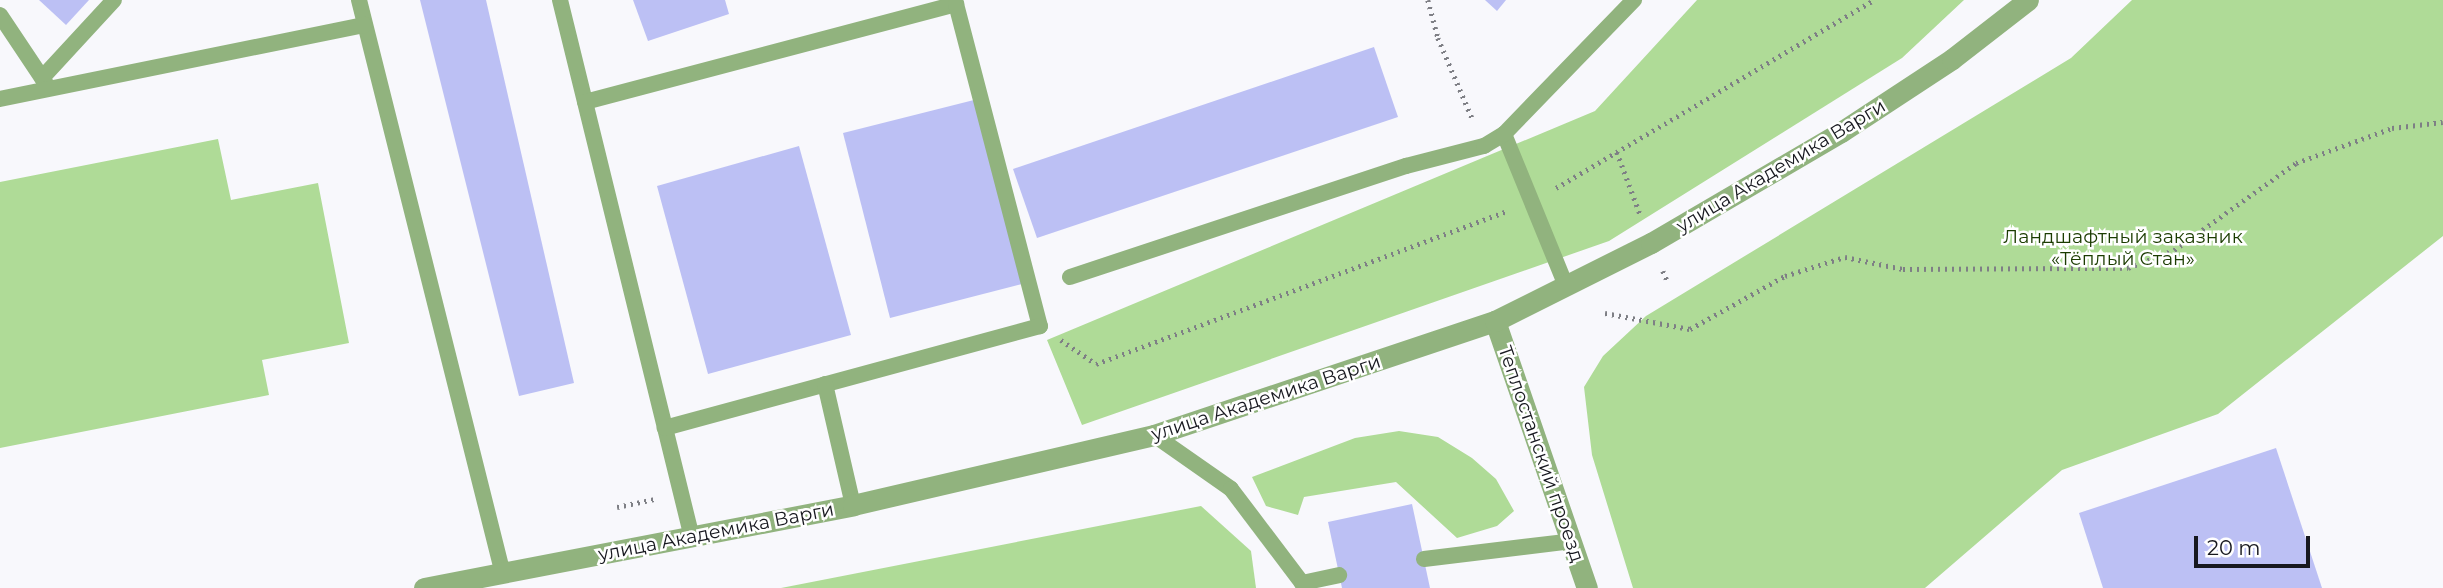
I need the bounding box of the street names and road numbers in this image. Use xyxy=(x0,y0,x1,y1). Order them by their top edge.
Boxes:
street label: улица Академика Варги xyxy=(1672,94,1890,238)
street label: Теплостанский проезд xyxy=(1493,343,1589,565)
street label: улица Академика Варги xyxy=(1148,350,1384,446)
street label: улица Академика Варги xyxy=(596,498,836,566)

